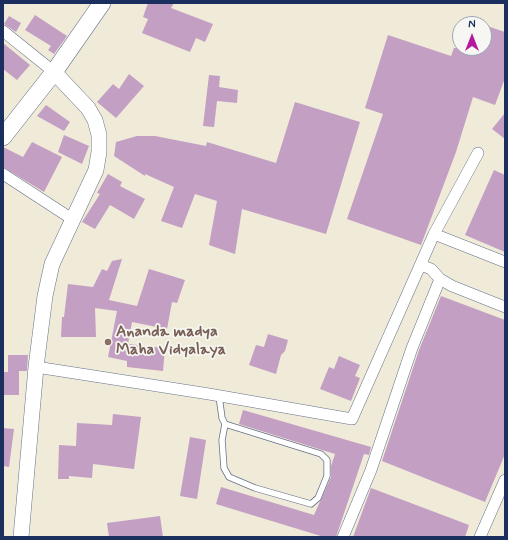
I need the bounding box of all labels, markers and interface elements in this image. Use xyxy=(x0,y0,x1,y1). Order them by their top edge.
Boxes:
north arrow xyxy=(452,16,492,56)
text: N xyxy=(468,18,476,32)
place label: Ananda madya Maha Vidyalaya xyxy=(116,323,226,361)
marker: Ananda madya Maha Vidyalaya xyxy=(103,337,113,347)

